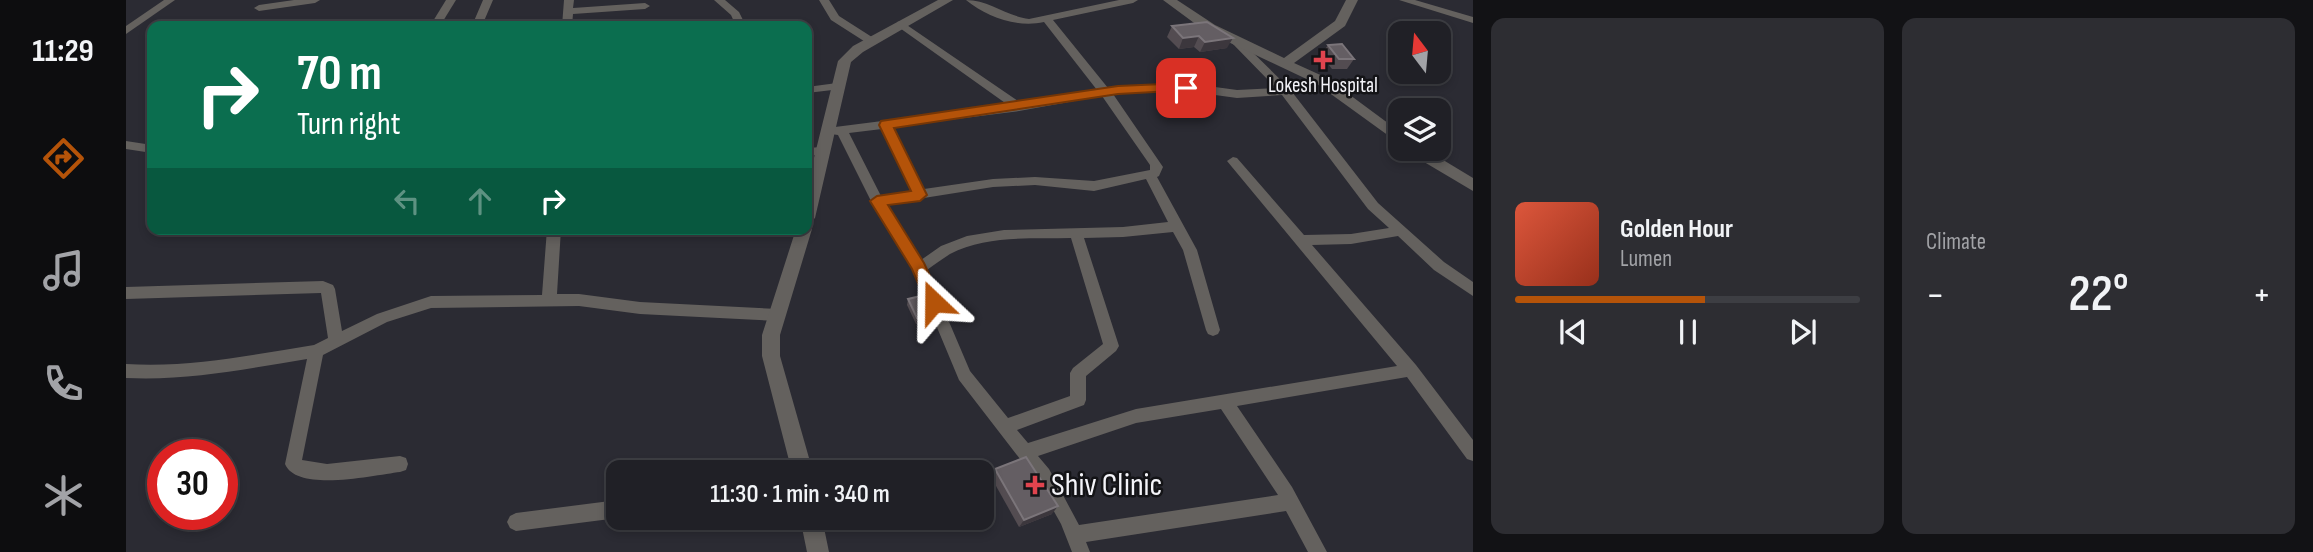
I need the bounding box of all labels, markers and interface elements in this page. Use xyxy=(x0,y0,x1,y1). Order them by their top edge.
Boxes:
north arrow xyxy=(1388,21,1451,84)
map controls xyxy=(1388,21,1451,161)
text: 11:29 xyxy=(32,32,94,71)
text: 70 m xyxy=(297,45,382,104)
icon: right xyxy=(182,49,273,140)
marker: Lokesh Hospital xyxy=(1313,50,1333,70)
pin xyxy=(1156,58,1216,118)
icon: arrive xyxy=(1167,69,1205,107)
place label: Lokesh Hospital xyxy=(1268,73,1378,98)
button: layers xyxy=(1388,98,1451,161)
text: Turn right xyxy=(297,105,401,144)
icon: directions xyxy=(39,134,88,183)
icon: left xyxy=(388,182,426,220)
icon: ahead xyxy=(461,182,499,220)
icon: right xyxy=(534,182,572,220)
text: Golden Hour xyxy=(1620,214,1733,245)
text: Climate xyxy=(1926,228,1986,256)
text: Lumen xyxy=(1620,245,1672,273)
icon: music xyxy=(39,246,88,295)
text: 22° xyxy=(2068,263,2129,326)
position arrow xyxy=(897,265,971,339)
text: − xyxy=(1926,273,1945,318)
text: + xyxy=(2252,273,2271,318)
icon: previous xyxy=(1554,313,1592,351)
icon: pause xyxy=(1669,313,1707,351)
icon: next xyxy=(1784,313,1822,351)
icon: phone xyxy=(39,359,88,408)
speed limit sign: 30 xyxy=(147,439,238,530)
place label: Shiv Clinic xyxy=(1051,466,1162,505)
icon: climate xyxy=(39,471,88,520)
marker: Shiv Clinic xyxy=(1025,475,1045,495)
text: 11:30 · 1 min · 340 m xyxy=(710,479,890,510)

